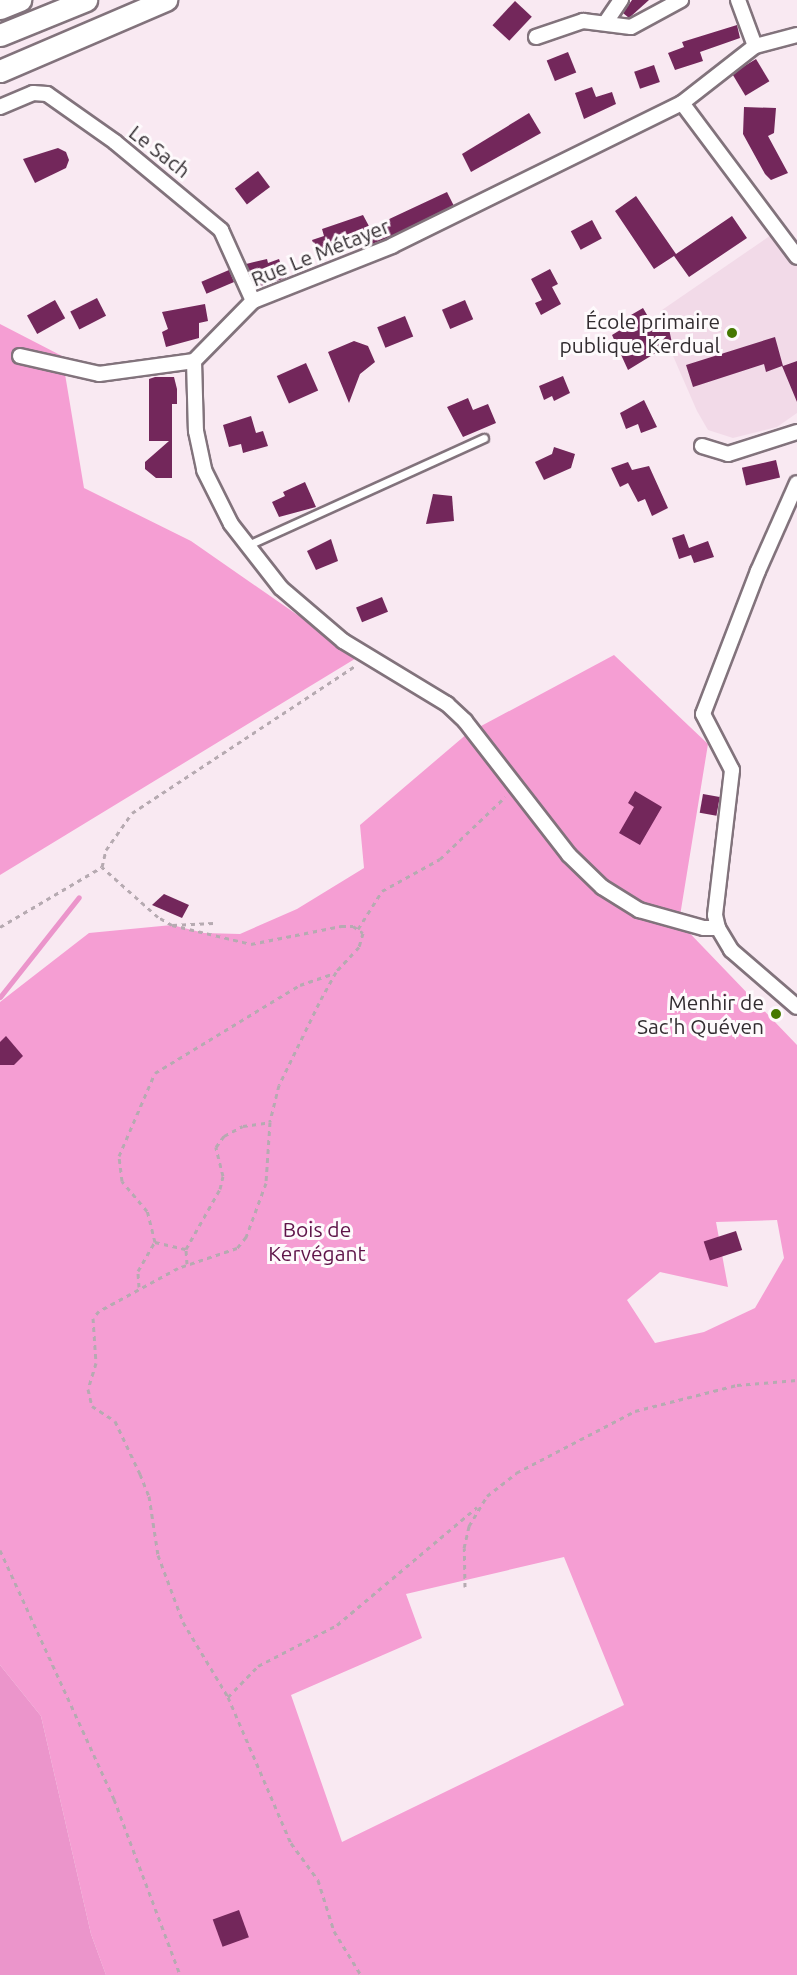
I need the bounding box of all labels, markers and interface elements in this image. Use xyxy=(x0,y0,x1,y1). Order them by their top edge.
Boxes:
street label: Le Sach xyxy=(124,119,196,183)
street label: Rue Le Métayer xyxy=(247,213,393,291)
place label: École primaire publique Kerdual xyxy=(560,308,720,358)
marker: École primaire publique Kerdual xyxy=(725,326,739,340)
place label: Menhir de Sac'h Quéven xyxy=(637,989,764,1039)
marker: Menhir de Sac'h Quéven xyxy=(769,1007,783,1021)
park label: Bois de Kervégant xyxy=(268,1216,366,1266)

